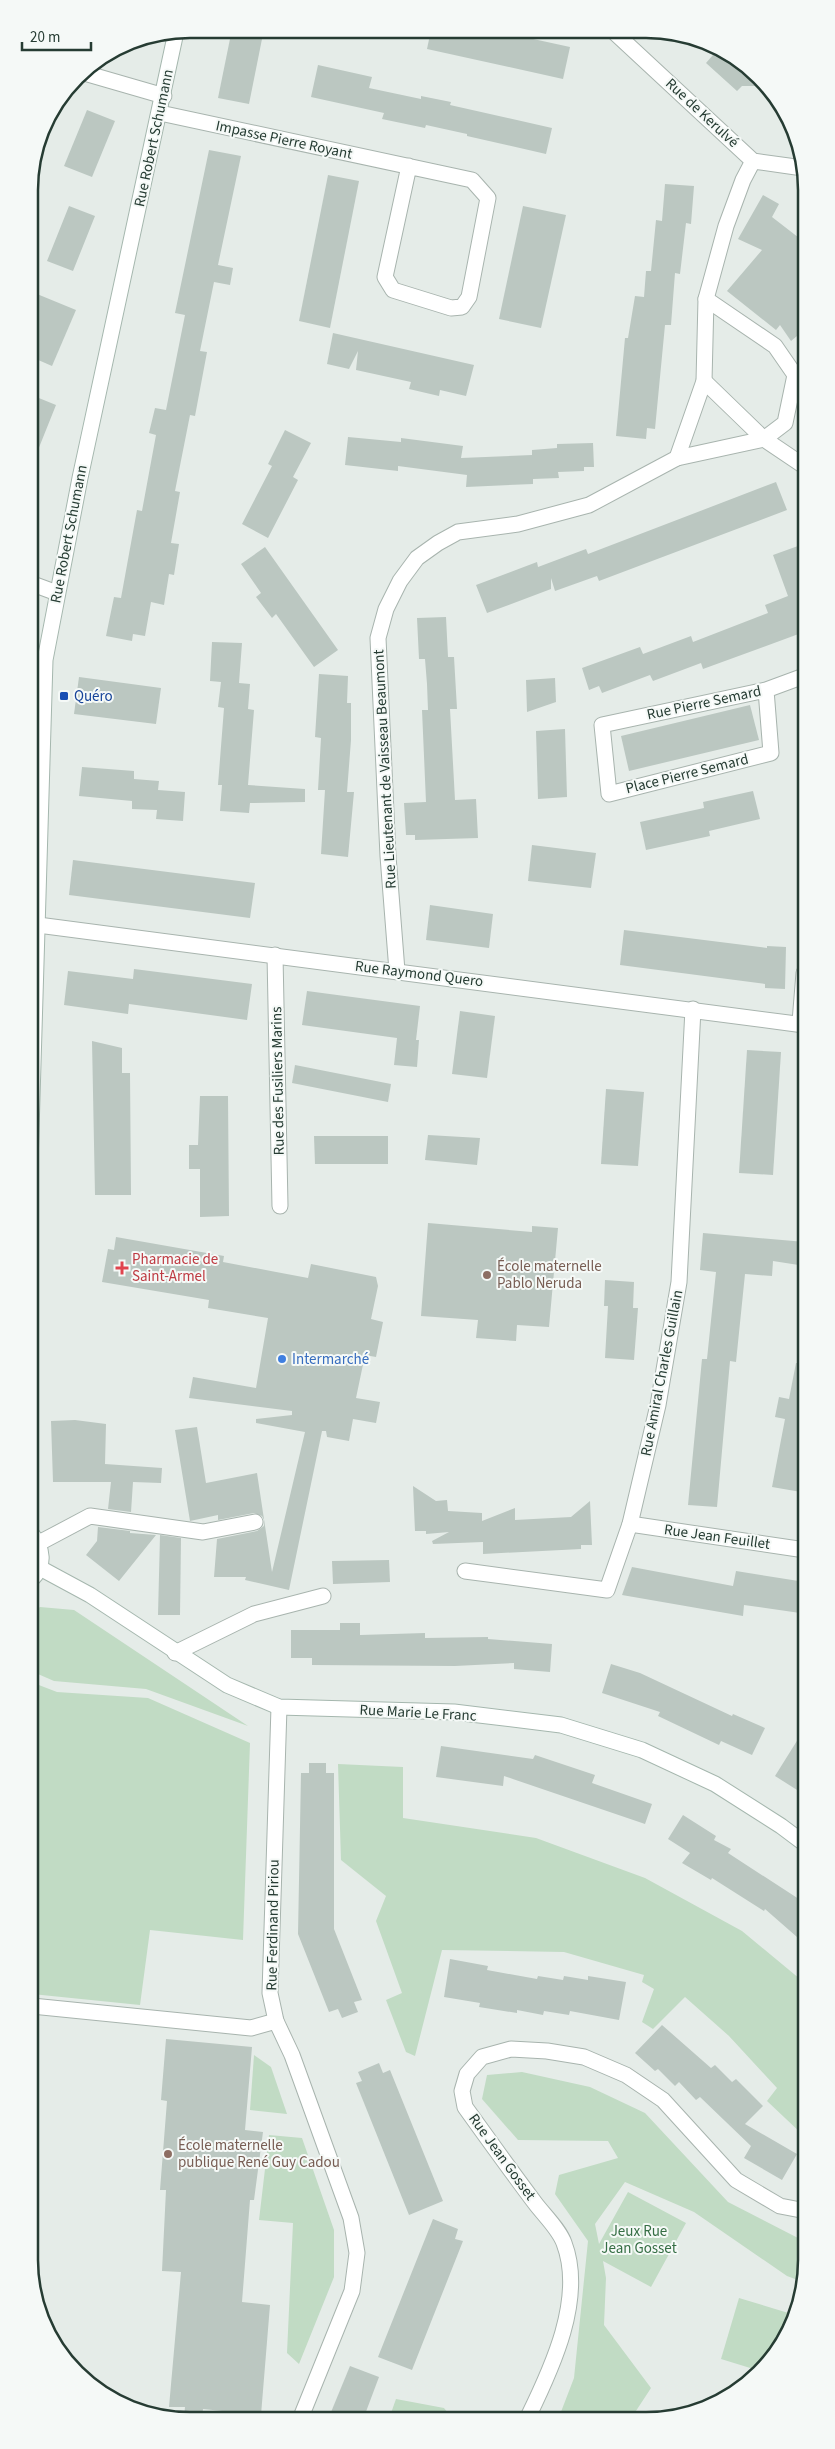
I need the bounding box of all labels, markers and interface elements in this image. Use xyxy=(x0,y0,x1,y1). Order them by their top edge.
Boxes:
scale bar xyxy=(22,20,91,52)
text: 20 m xyxy=(30,27,60,48)
street label: Rue Robert Schumann xyxy=(129,67,179,209)
street label: Rue de Kerulvé xyxy=(661,73,743,153)
street label: Impasse Pierre Royant xyxy=(214,115,354,165)
street label: Rue Robert Schumann xyxy=(45,463,93,605)
street label: Rue Lieutenant de Vaisseau Beaumont xyxy=(368,649,402,889)
street label: Rue Pierre Semard xyxy=(645,681,763,725)
place label: Quéro xyxy=(74,686,113,707)
marker: Quéro xyxy=(58,690,70,702)
street label: Place Pierre Semard xyxy=(623,749,751,799)
street label: Rue Raymond Quero xyxy=(354,956,484,992)
street label: Rue des Fusiliers Marins xyxy=(266,1006,290,1156)
place label: Pharmacie de Saint-Armel xyxy=(132,1249,218,1287)
place label: École maternelle Pablo Neruda xyxy=(497,1256,602,1294)
marker: Pharmacie de Saint-Armel xyxy=(116,1262,128,1274)
marker: École maternelle Pablo Neruda xyxy=(481,1269,493,1281)
street label: Rue Amiral Charles Guillain xyxy=(636,1288,688,1458)
place label: Intermarché xyxy=(292,1349,369,1370)
marker: Intermarché xyxy=(276,1353,288,1365)
street label: Rue Jean Feuillet xyxy=(663,1519,771,1555)
street label: Rue Marie Le Franc xyxy=(359,1699,477,1727)
street label: Rue Ferdinand Piriou xyxy=(261,1859,285,1991)
street label: Rue Jean Gosset xyxy=(463,2109,541,2205)
place label: École maternelle publique René Guy Cadou xyxy=(178,2135,340,2173)
marker: École maternelle publique René Guy Cadou xyxy=(162,2148,174,2160)
park label: Jeux Rue Jean Gosset xyxy=(601,2221,677,2259)

